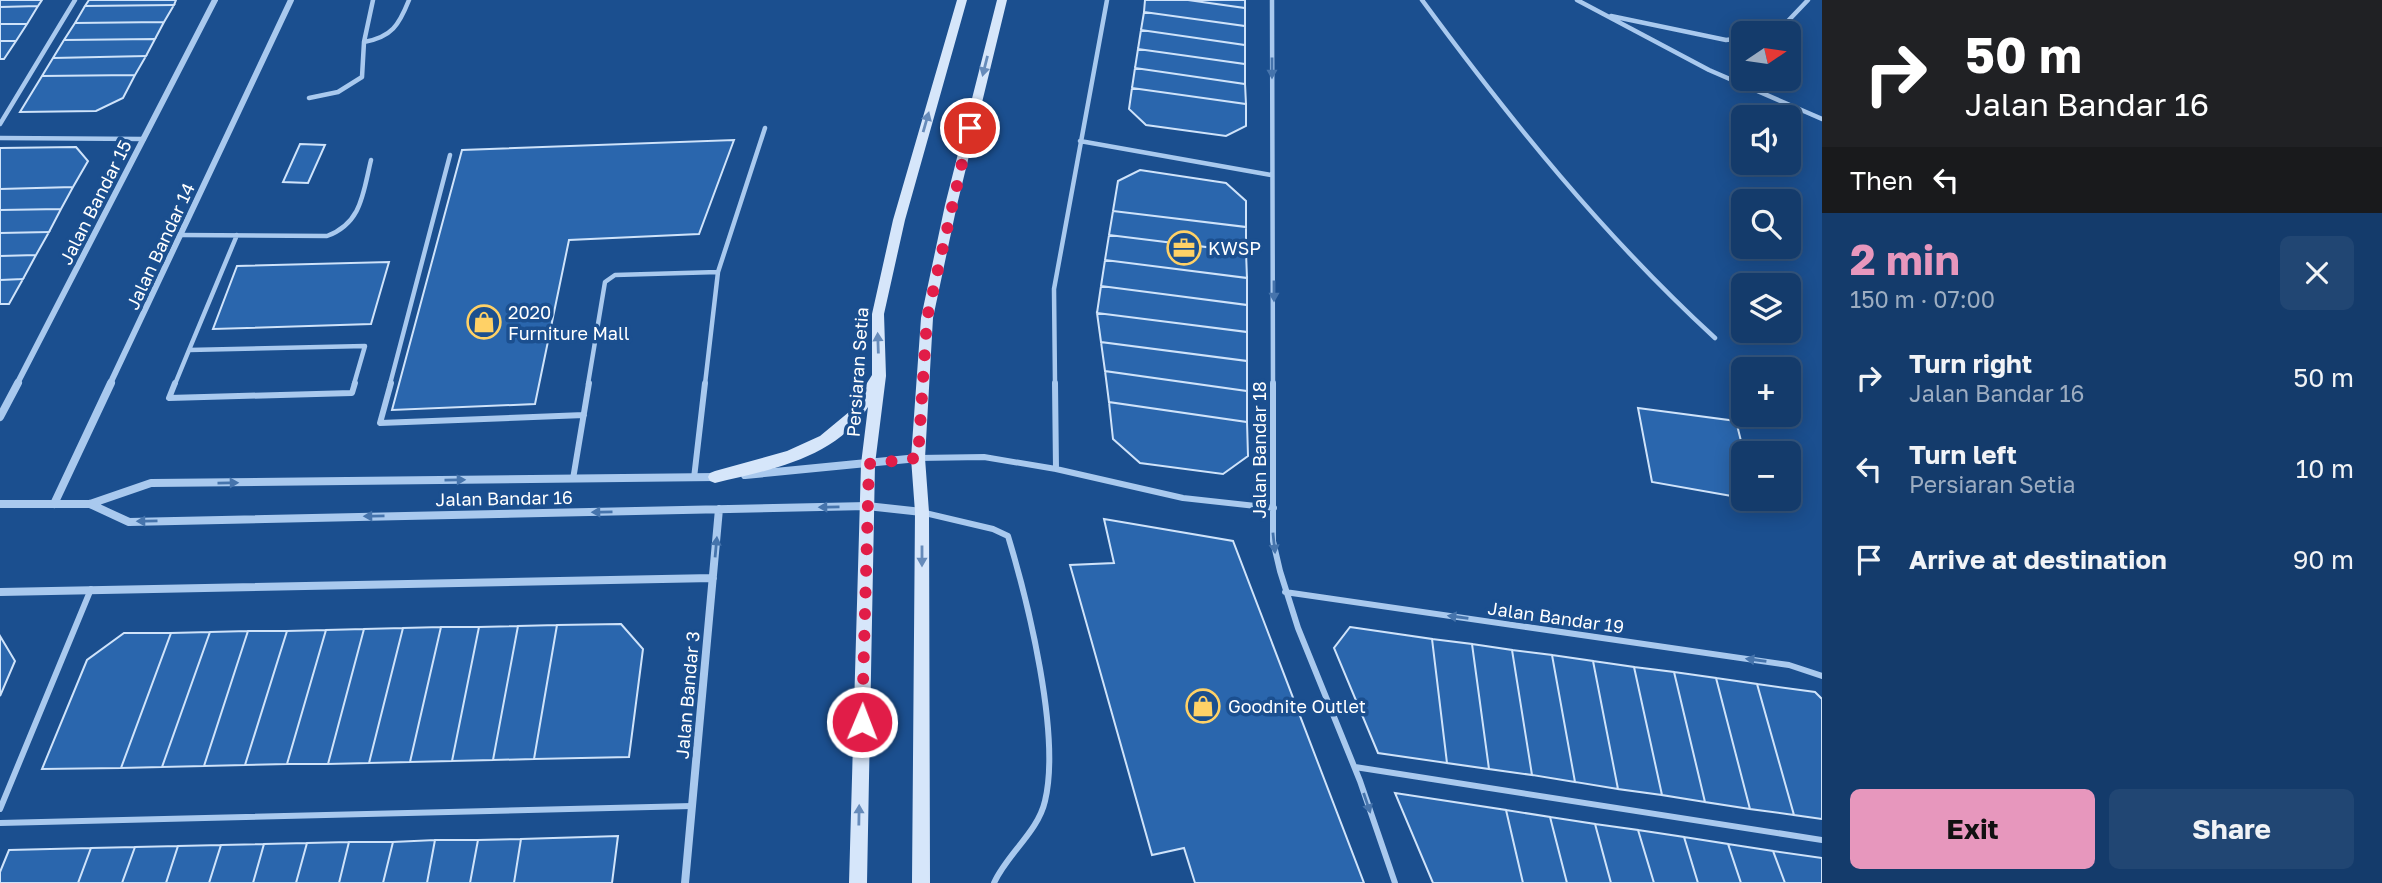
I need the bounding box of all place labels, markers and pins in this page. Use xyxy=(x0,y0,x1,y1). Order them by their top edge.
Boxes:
pin xyxy=(940,98,1000,158)
office icon: KWSP xyxy=(1165,229,1203,267)
place label: KWSP xyxy=(1208,237,1261,259)
place label: 2020 Furniture Mall xyxy=(508,301,630,344)
shop icon: 2020 Furniture Mall xyxy=(465,303,503,341)
shop icon: Goodnite Outlet xyxy=(1184,687,1222,725)
place label: Goodnite Outlet xyxy=(1228,695,1366,717)

